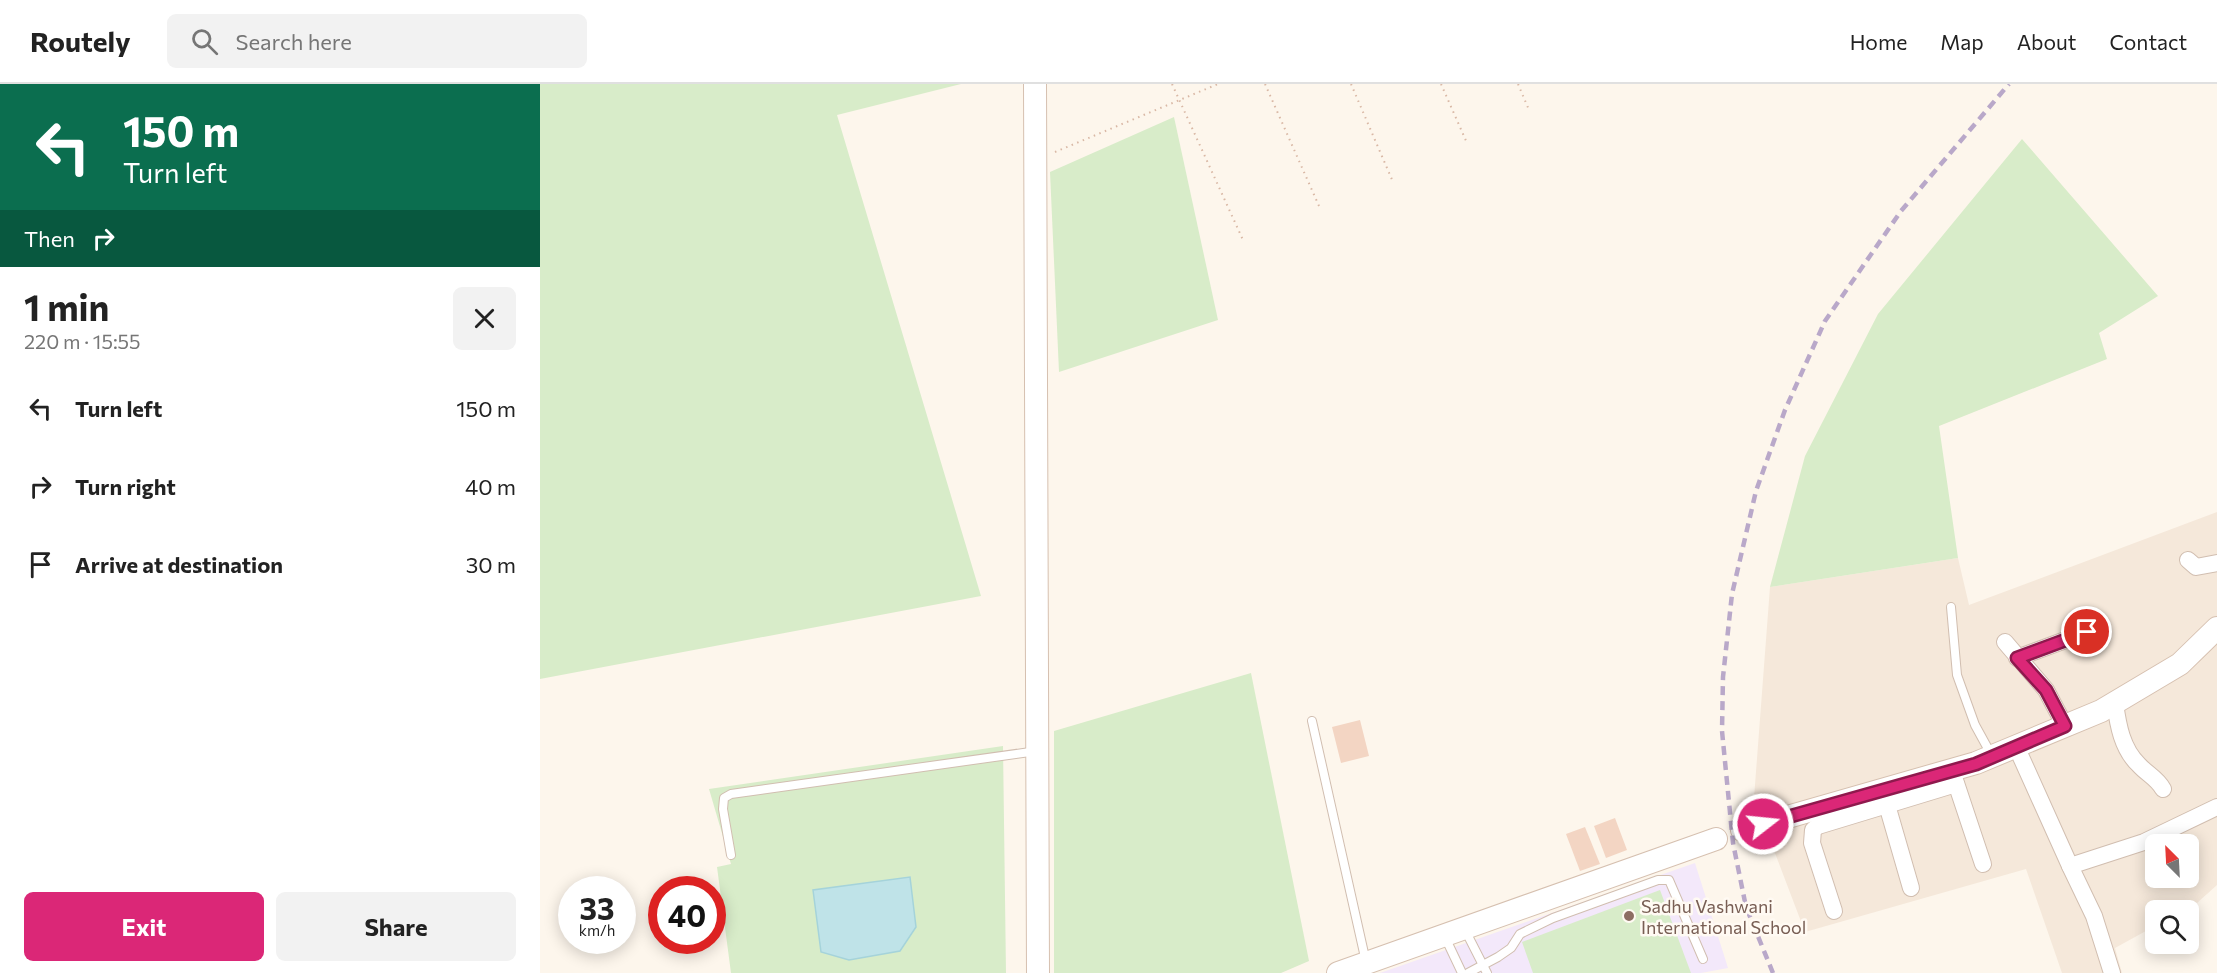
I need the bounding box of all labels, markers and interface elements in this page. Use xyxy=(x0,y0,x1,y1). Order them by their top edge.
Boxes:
search box xyxy=(167,14,587,68)
text: Routely xyxy=(30,24,131,58)
icon: search xyxy=(188,25,221,58)
text: Search here xyxy=(236,28,352,55)
text: Home xyxy=(1850,29,1907,54)
text: Map xyxy=(1940,29,1984,54)
text: About xyxy=(2017,29,2076,54)
text: Contact xyxy=(2109,29,2187,54)
text: 150 m xyxy=(123,104,239,156)
icon: left xyxy=(24,108,102,186)
text: Turn left xyxy=(123,156,227,189)
icon: right xyxy=(87,222,120,255)
text: Then xyxy=(24,225,75,252)
text: 1 min xyxy=(24,284,109,328)
button: close xyxy=(453,287,516,350)
text: 220 m · 15:55 xyxy=(24,329,141,353)
icon: left xyxy=(24,392,57,425)
text: Turn left xyxy=(75,395,162,422)
text: 150 m xyxy=(456,395,516,422)
icon: right xyxy=(24,470,57,503)
text: Turn right xyxy=(75,473,176,500)
text: 40 m xyxy=(465,473,516,500)
icon: arrive xyxy=(24,548,57,581)
text: Arrive at destination xyxy=(75,551,283,578)
text: 30 m xyxy=(466,551,516,578)
pin xyxy=(2061,606,2112,657)
icon: arrive xyxy=(2070,615,2103,648)
position arrow xyxy=(1731,792,1795,856)
north arrow xyxy=(2145,834,2199,888)
map controls xyxy=(2145,834,2199,954)
speed limit sign: 40 xyxy=(648,876,726,954)
text: 33 xyxy=(580,889,614,926)
button: Exit xyxy=(24,892,264,961)
button: Share xyxy=(276,892,516,961)
place label: Sadhu Vashwani International School xyxy=(1641,895,1806,938)
button: search xyxy=(2145,900,2199,954)
marker: Sadhu Vashwani International School xyxy=(1622,909,1636,923)
text: km/h xyxy=(579,921,615,939)

